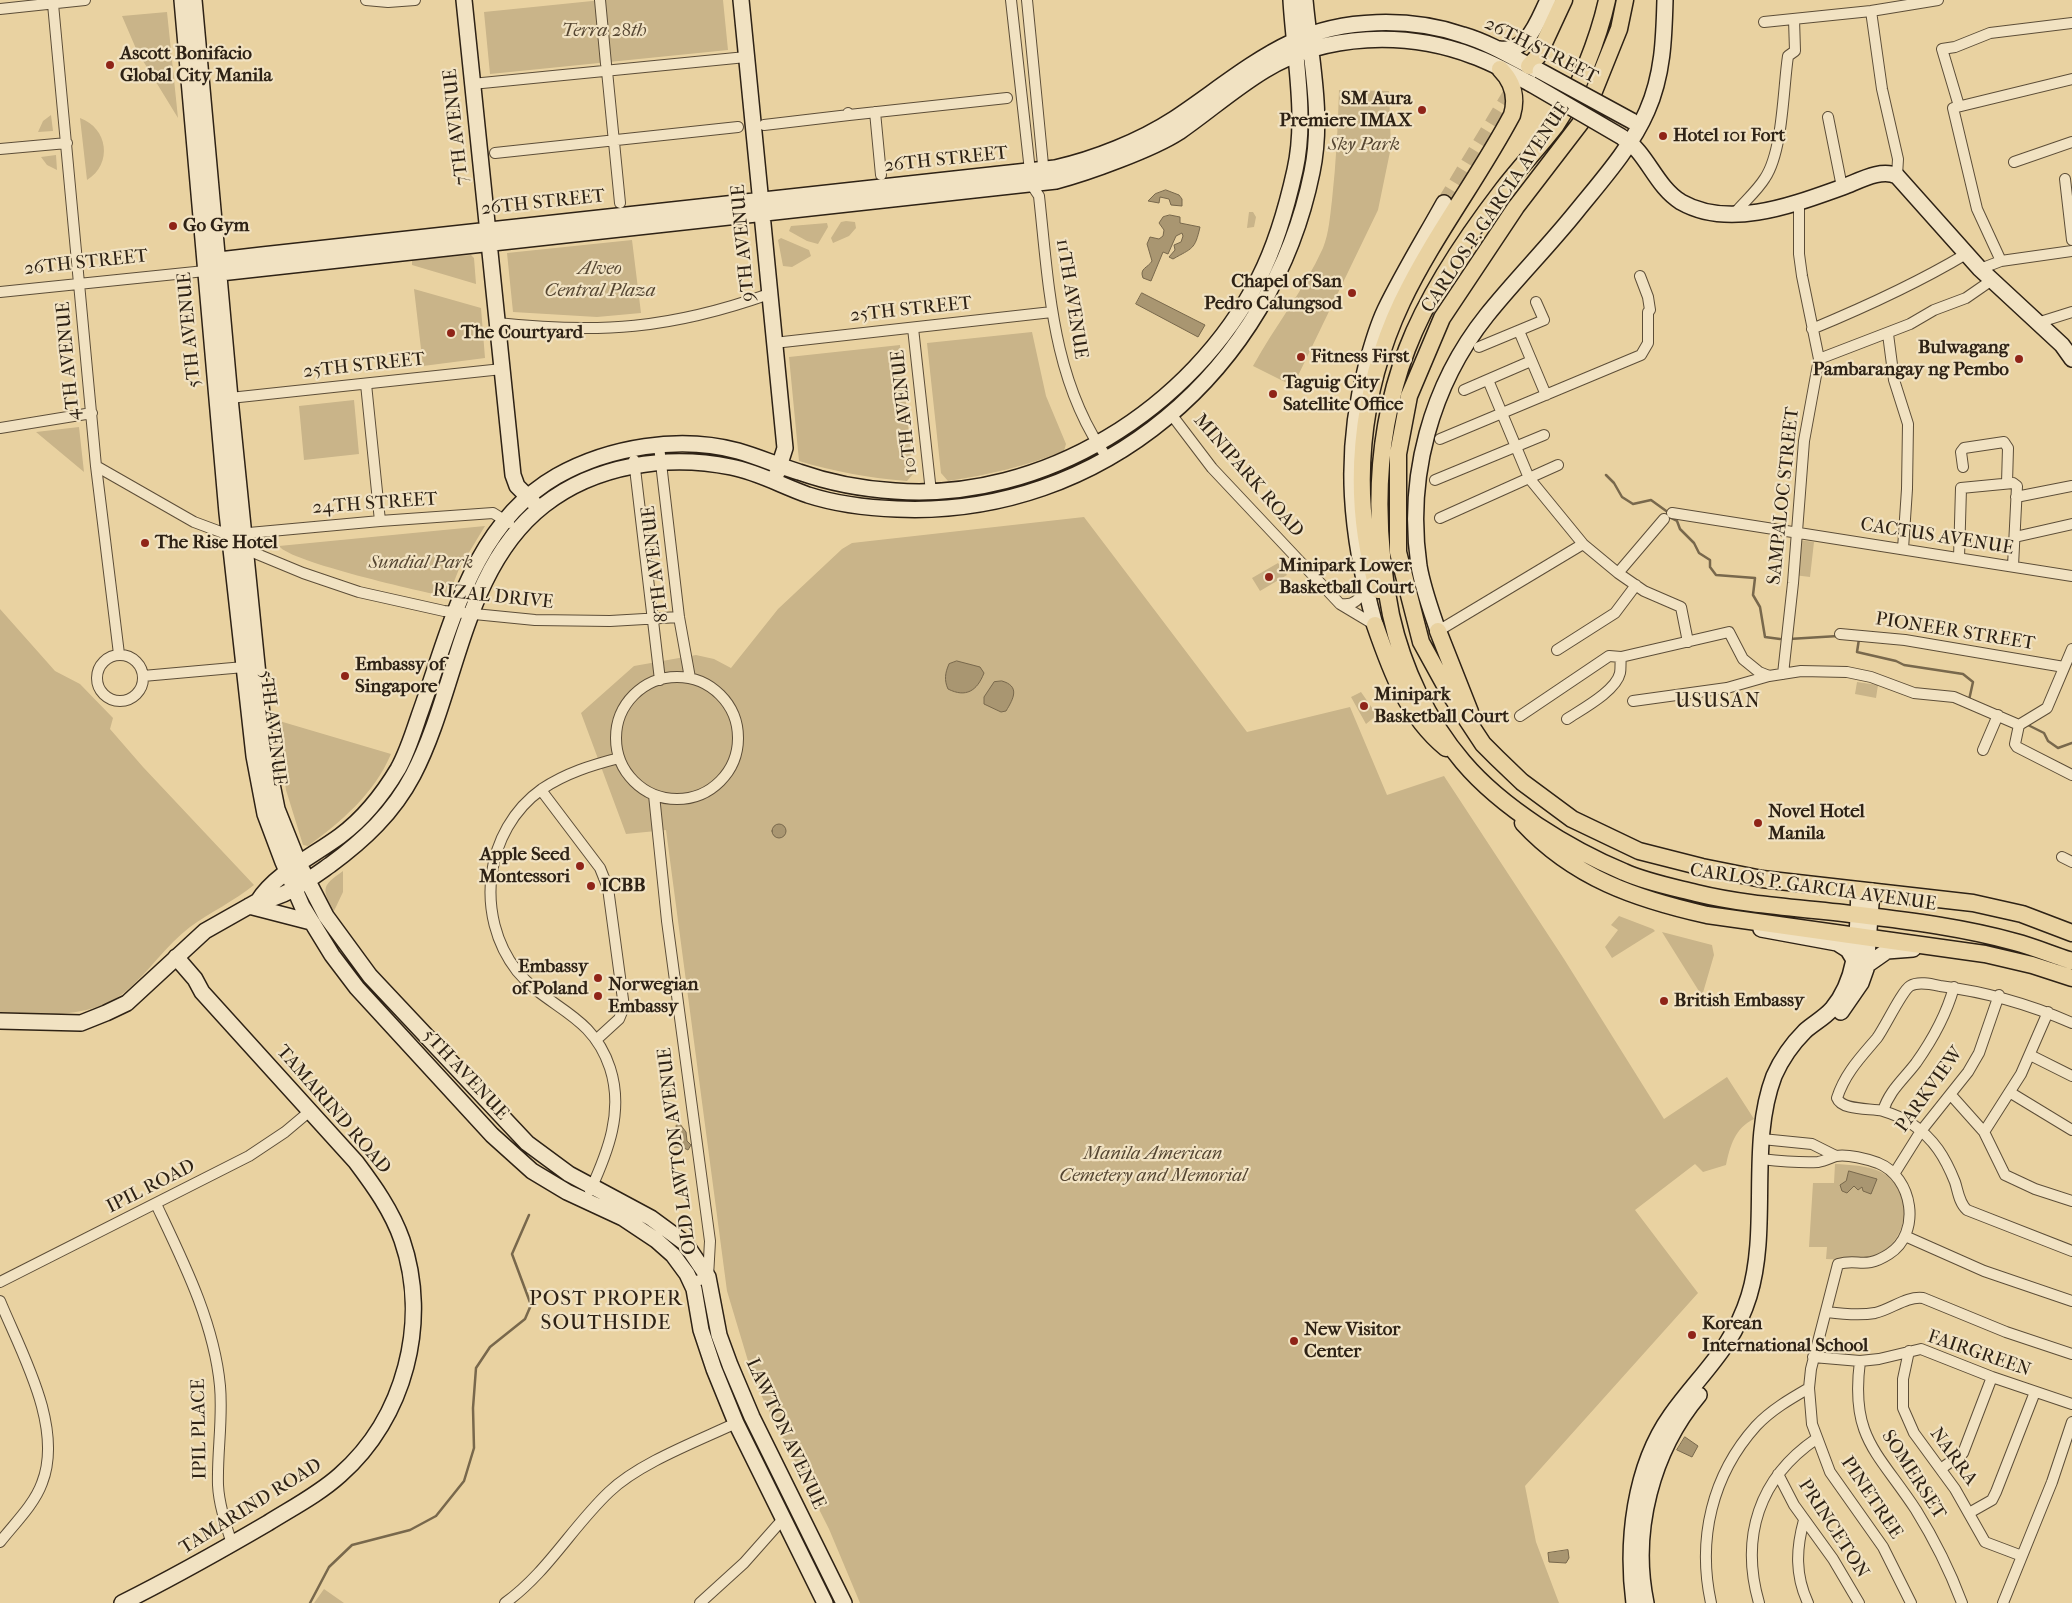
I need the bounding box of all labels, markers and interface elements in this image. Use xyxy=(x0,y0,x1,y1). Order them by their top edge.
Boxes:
street label: 26TH STREET xyxy=(1480,13,1602,89)
park label: Terra 28th xyxy=(561,20,647,42)
place label: Ascott Bonifacio Global City Manila xyxy=(120,43,272,87)
marker: Ascott Bonifacio Global City Manila xyxy=(104,59,116,71)
street label: 7TH AVENUE xyxy=(440,68,474,186)
place label: SM Aura Premiere IMAX xyxy=(1279,88,1412,132)
street label: CARLOS P. GARCIA AVENUE xyxy=(1417,99,1575,317)
marker: SM Aura Premiere IMAX xyxy=(1416,104,1428,116)
place label: Hotel 101 Fort xyxy=(1673,125,1785,147)
marker: Hotel 101 Fort xyxy=(1657,130,1669,142)
park label: Sky Park xyxy=(1328,134,1400,156)
street label: 26TH STREET xyxy=(883,142,1009,178)
street label: 9TH AVENUE xyxy=(728,183,760,303)
street label: 26TH STREET xyxy=(480,185,606,221)
place label: Go Gym xyxy=(183,215,249,237)
marker: Go Gym xyxy=(167,220,179,232)
street label: 11TH AVENUE xyxy=(1050,237,1092,361)
street label: 26TH STREET xyxy=(23,245,149,281)
park label: Alveo Central Plaza xyxy=(544,258,656,302)
street label: 5TH AVENUE xyxy=(174,271,206,389)
place label: Chapel of San Pedro Calungsod xyxy=(1204,271,1342,315)
marker: Chapel of San Pedro Calungsod xyxy=(1346,287,1358,299)
street label: 25TH STREET xyxy=(849,292,973,328)
street label: 4TH AVENUE xyxy=(52,301,86,421)
place label: The Courtyard xyxy=(461,322,583,344)
marker: The Courtyard xyxy=(445,327,457,339)
place label: Bulwagang Pambarangay ng Pembo xyxy=(1813,337,2009,381)
place label: Fitness First xyxy=(1311,346,1410,368)
street label: 25TH STREET xyxy=(302,348,426,384)
street label: 10TH AVENUE xyxy=(887,349,923,475)
marker: Fitness First xyxy=(1295,351,1307,363)
marker: Bulwagang Pambarangay ng Pembo xyxy=(2013,353,2025,365)
place label: Taguig City Satellite Office xyxy=(1283,372,1403,416)
marker: Taguig City Satellite Office xyxy=(1267,388,1279,400)
street label: SAMPALOC STREET xyxy=(1763,406,1805,586)
street label: MINIPARK ROAD xyxy=(1188,410,1308,542)
street label: 24TH STREET xyxy=(312,488,438,520)
street label: 8TH AVENUE xyxy=(638,504,674,624)
street label: CACTUS AVENUE xyxy=(1859,514,2015,560)
place label: The Rise Hotel xyxy=(155,532,278,554)
marker: The Rise Hotel xyxy=(139,537,151,549)
park label: Sundial Park xyxy=(369,552,473,574)
place label: Minipark Lower Basketball Court xyxy=(1279,555,1414,599)
marker: Minipark Lower Basketball Court xyxy=(1263,571,1275,583)
street label: RIZAL DRIVE xyxy=(431,579,555,615)
street label: PIONEER STREET xyxy=(1874,608,2036,656)
place label: Embassy of Singapore xyxy=(355,654,445,698)
street label: 5TH AVENUE xyxy=(254,669,290,787)
marker: Embassy of Singapore xyxy=(339,670,351,682)
place label: Minipark Basketball Court xyxy=(1374,684,1509,728)
district label: USUSAN xyxy=(1674,690,1762,714)
marker: Minipark Basketball Court xyxy=(1358,700,1370,712)
place label: Novel Hotel Manila xyxy=(1768,801,1865,845)
marker: Novel Hotel Manila xyxy=(1752,817,1764,829)
place label: Apple Seed Montessori xyxy=(479,844,570,888)
street label: CARLOS P. GARCIA AVENUE xyxy=(1688,859,1938,917)
marker: Apple Seed Montessori xyxy=(574,860,586,872)
place label: ICBB xyxy=(601,875,646,897)
marker: ICBB xyxy=(585,880,597,892)
place label: Embassy of Poland xyxy=(512,956,588,1000)
marker: Embassy of Poland xyxy=(592,972,604,984)
place label: Norwegian Embassy xyxy=(608,974,699,1018)
marker: Norwegian Embassy xyxy=(592,990,604,1002)
place label: British Embassy xyxy=(1674,990,1804,1012)
marker: British Embassy xyxy=(1658,995,1670,1007)
street label: 5TH AVENUE xyxy=(417,1025,513,1125)
street label: TAMARIND ROAD xyxy=(271,1041,395,1179)
street label: PARKVIEW xyxy=(1891,1043,1969,1137)
street label: OLD LAWTON AVENUE xyxy=(654,1046,702,1256)
park label: Manila American Cemetery and Memorial xyxy=(1059,1143,1247,1187)
street label: IPIL ROAD xyxy=(103,1155,199,1219)
district label: POST PROPER SOUTHSIDE xyxy=(528,1287,684,1337)
place label: Korean International School xyxy=(1702,1313,1868,1357)
place label: New Visitor Center xyxy=(1304,1319,1400,1363)
street label: FAIRGREEN xyxy=(1924,1326,2034,1382)
marker: Korean International School xyxy=(1686,1329,1698,1341)
marker: New Visitor Center xyxy=(1288,1335,1300,1347)
street label: LAWTON AVENUE xyxy=(740,1355,830,1513)
street label: IPIL PLACE xyxy=(188,1378,212,1480)
street label: NARRA xyxy=(1924,1424,1982,1490)
street label: SOMERSET xyxy=(1876,1426,1950,1524)
street label: PINETREE xyxy=(1835,1452,1907,1544)
street label: TAMARIND ROAD xyxy=(176,1454,326,1560)
street label: PRINCETON xyxy=(1793,1475,1873,1583)

